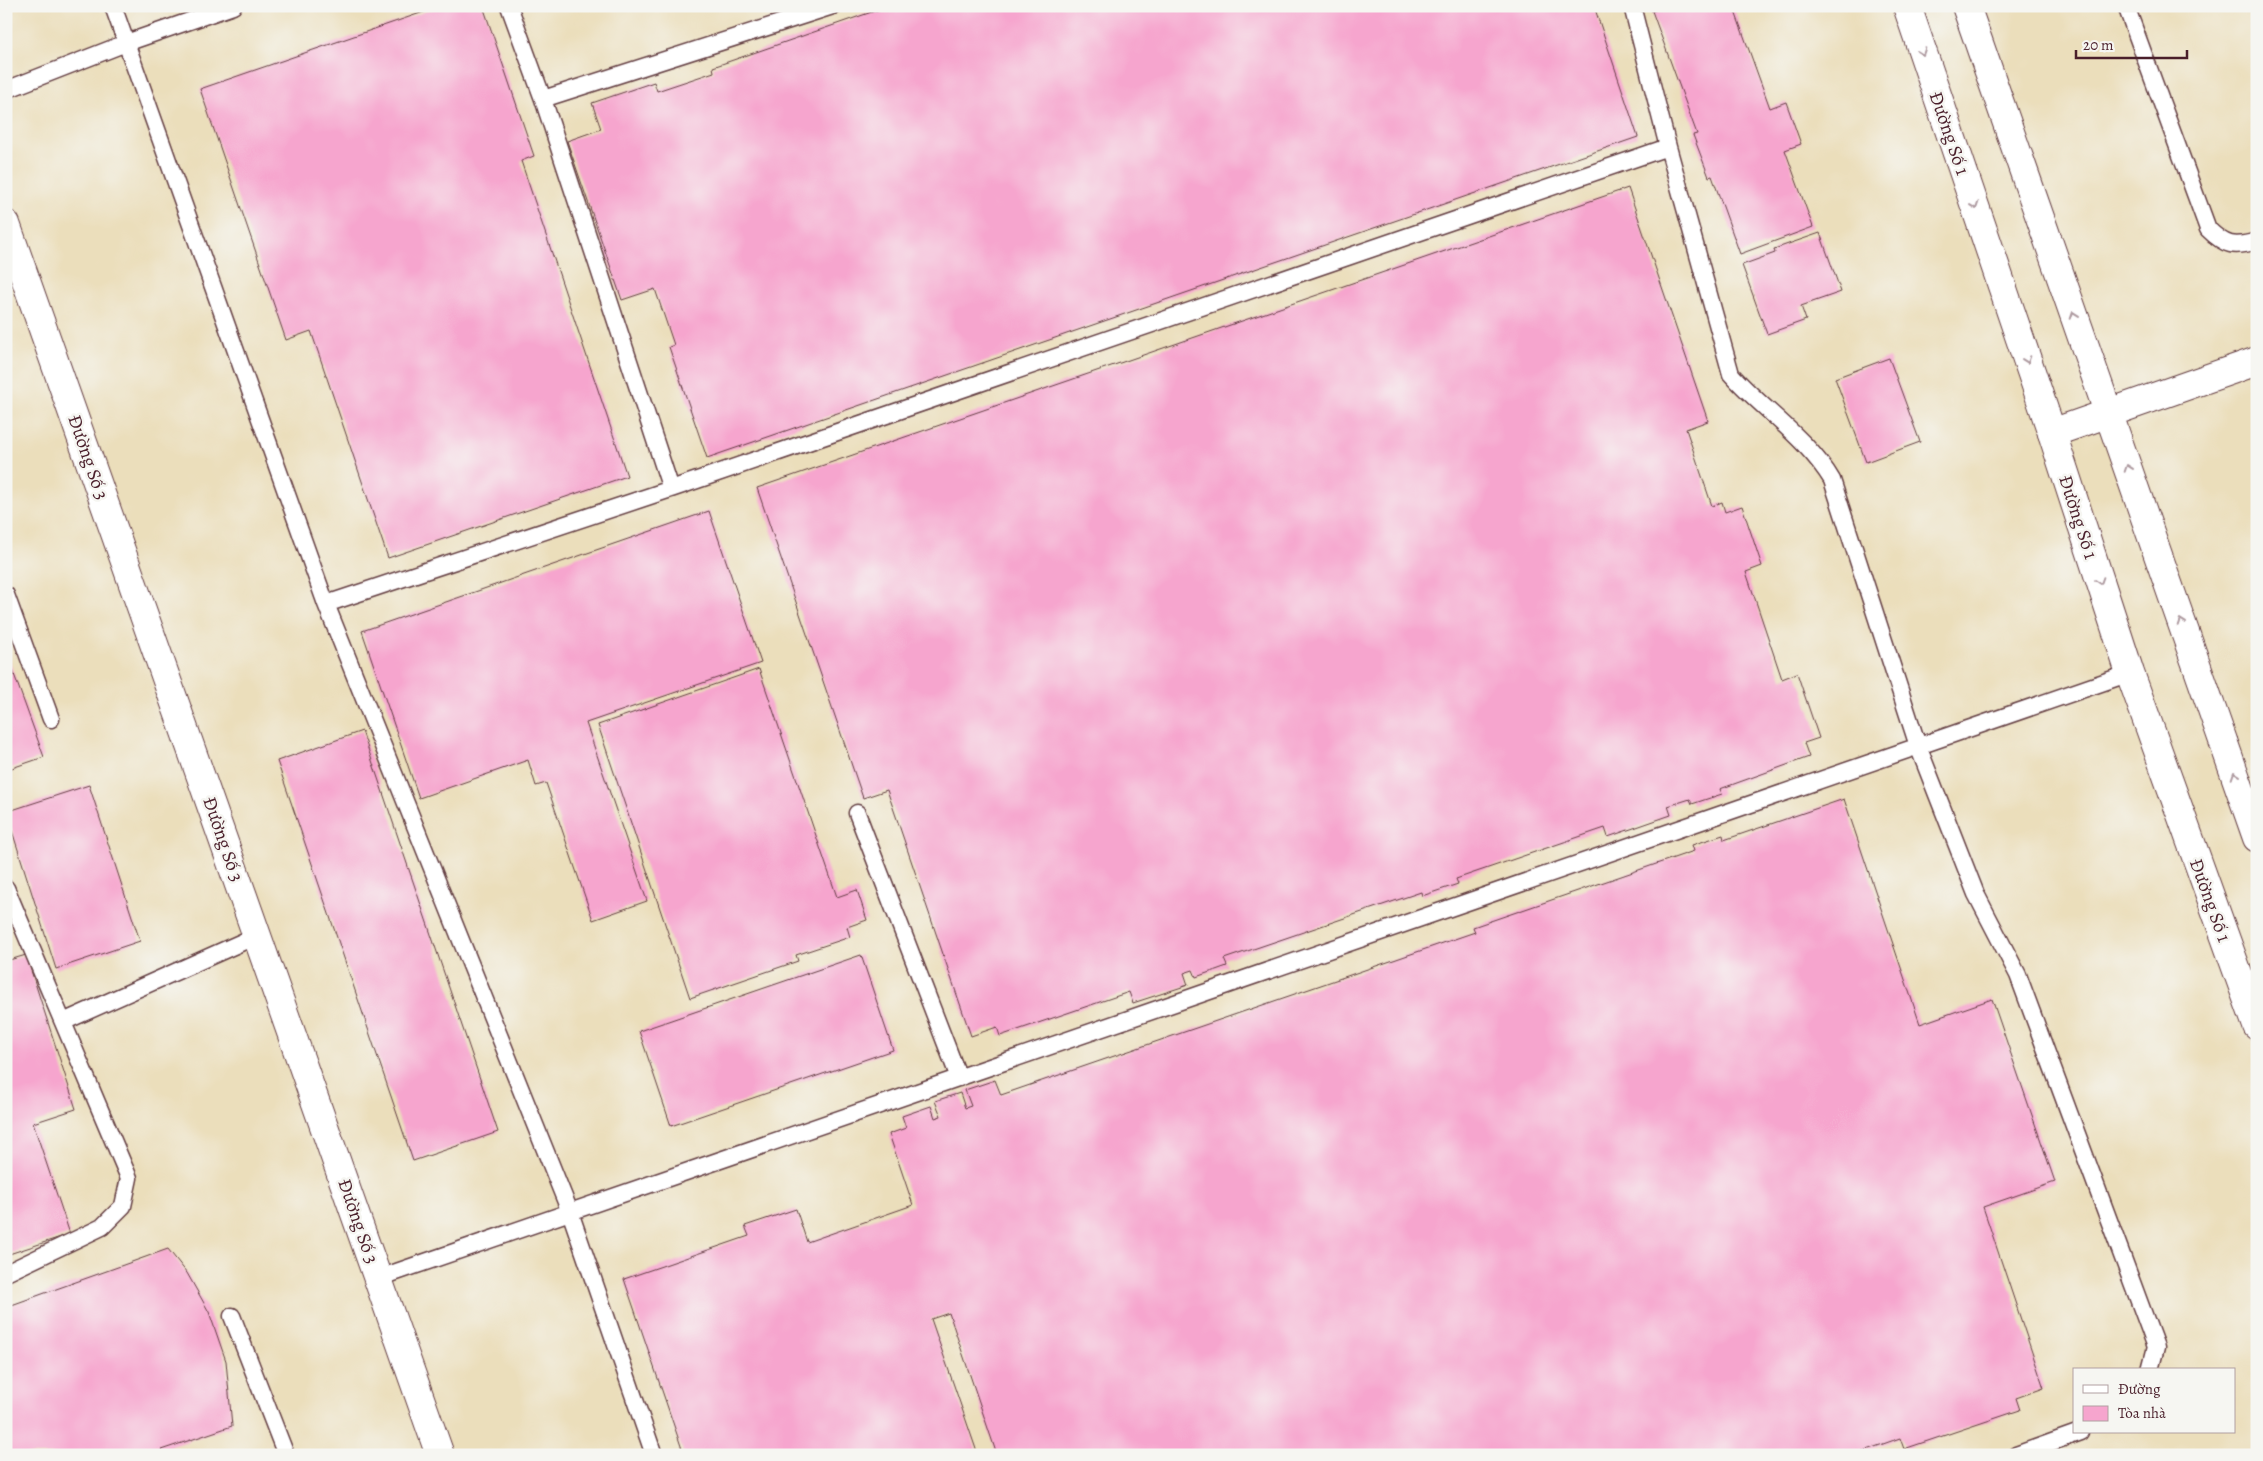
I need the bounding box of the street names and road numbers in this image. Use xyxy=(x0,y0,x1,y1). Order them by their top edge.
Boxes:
street label: Đường Số 1 xyxy=(1923,88,1976,179)
street label: Đường Số 3 xyxy=(61,411,115,503)
street label: Đường Số 1 xyxy=(2052,472,2104,563)
street label: Đường Số 3 xyxy=(196,793,250,885)
street label: Đường Số 1 xyxy=(2183,855,2237,946)
street label: Đường Số 3 xyxy=(331,1175,385,1267)

